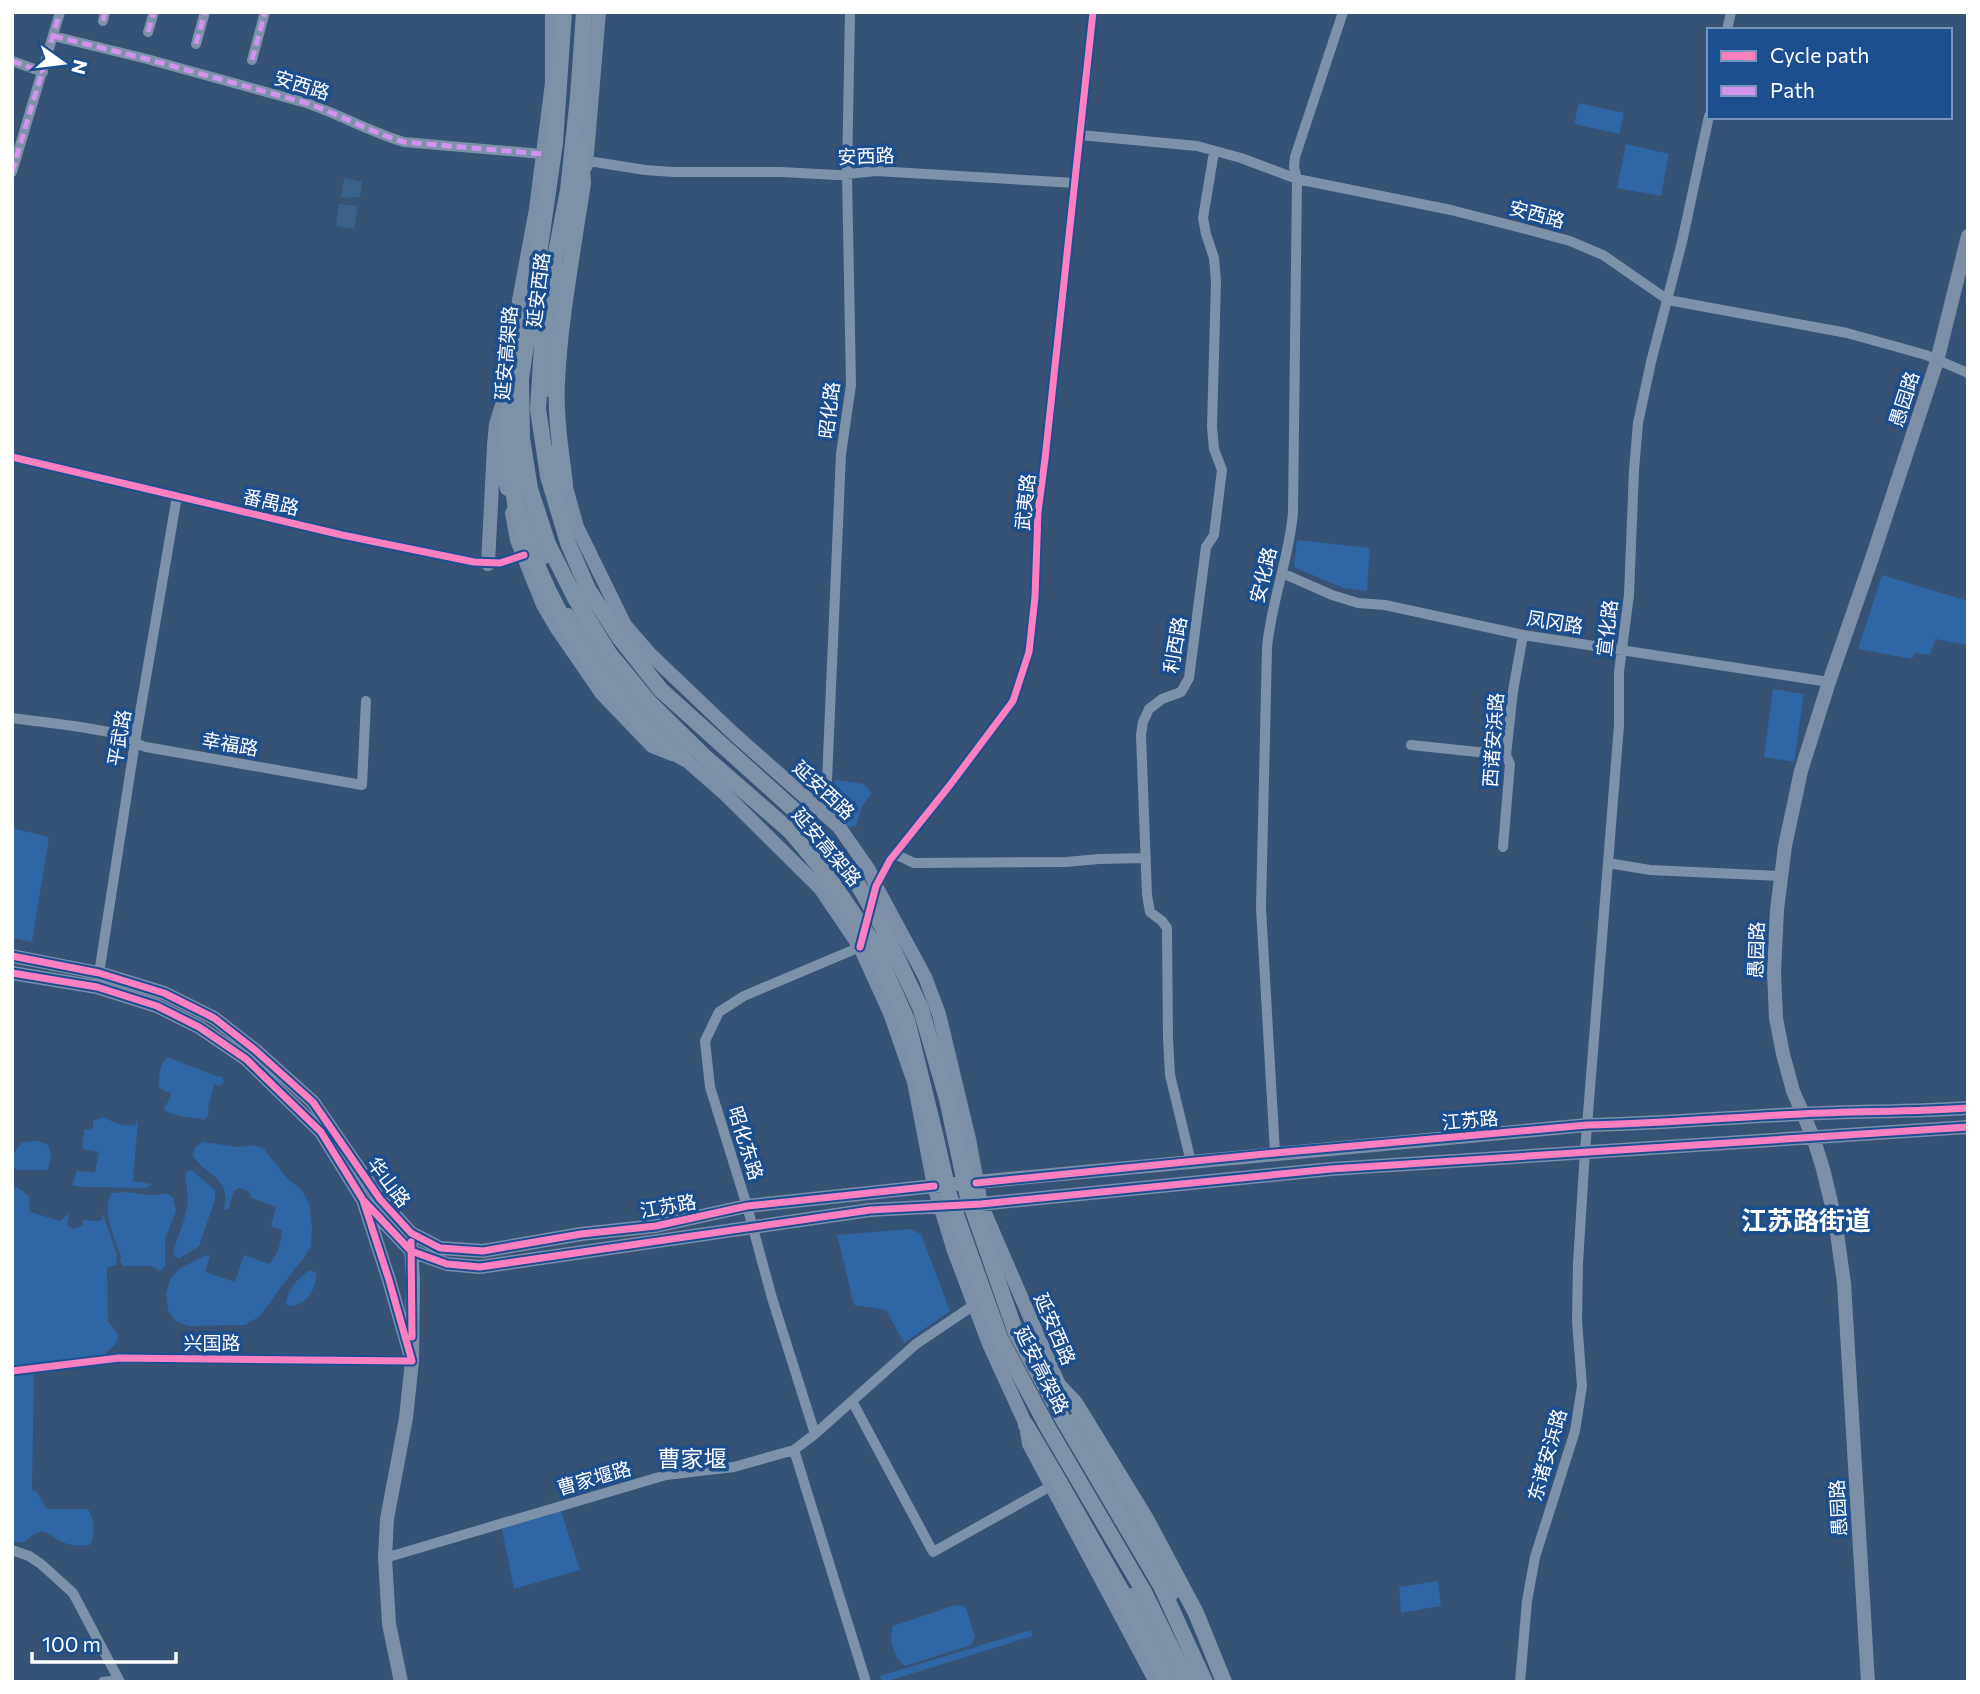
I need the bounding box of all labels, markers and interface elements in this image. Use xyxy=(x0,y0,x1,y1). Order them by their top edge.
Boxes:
north arrow xyxy=(28,28,98,98)
legend xyxy=(1707,28,1952,119)
text: Cycle path xyxy=(1770,42,1869,67)
text: N xyxy=(67,58,93,77)
street label: 安西路 xyxy=(272,65,333,104)
text: Path xyxy=(1770,77,1815,102)
street label: 安西路 xyxy=(837,143,895,168)
street label: 安西路 xyxy=(1507,195,1568,232)
street label: 延安西路 xyxy=(521,251,554,329)
street label: 延安高架路 xyxy=(490,305,521,401)
street label: 愚园路 xyxy=(1884,368,1923,430)
street label: 昭化路 xyxy=(814,380,843,440)
street label: 武夷路 xyxy=(1010,472,1039,532)
street label: 番禺路 xyxy=(241,484,301,519)
street label: 安化路 xyxy=(1244,544,1281,605)
street label: 宣化路 xyxy=(1592,598,1621,658)
street label: 凤冈路 xyxy=(1525,606,1585,637)
street label: 利西路 xyxy=(1158,615,1191,675)
street label: 西诸安浜路 xyxy=(1478,692,1507,788)
street label: 平武路 xyxy=(102,708,135,768)
street label: 幸福路 xyxy=(200,727,260,760)
street label: 延安西路 xyxy=(789,755,860,824)
street label: 延安高架路 xyxy=(788,803,867,890)
street label: 愚园路 xyxy=(1743,921,1768,979)
street label: 昭化东路 xyxy=(724,1103,769,1183)
street label: 江苏路 xyxy=(1441,1106,1499,1133)
street label: 华山路 xyxy=(363,1152,416,1211)
street label: 江苏路 xyxy=(638,1189,698,1222)
district label: 江苏路街道 xyxy=(1741,1204,1871,1235)
street label: 延安西路 xyxy=(1030,1289,1081,1368)
street label: 延安高架路 xyxy=(1011,1322,1074,1417)
street label: 兴国路 xyxy=(183,1331,241,1354)
street label: 东诸安浜路 xyxy=(1522,1406,1571,1504)
district label: 曹家堰 xyxy=(658,1444,727,1472)
street label: 曹家堰路 xyxy=(554,1456,634,1499)
street label: 愚园路 xyxy=(1825,1479,1850,1537)
scale bar xyxy=(32,1620,175,1664)
text: 100 m xyxy=(42,1631,101,1656)

